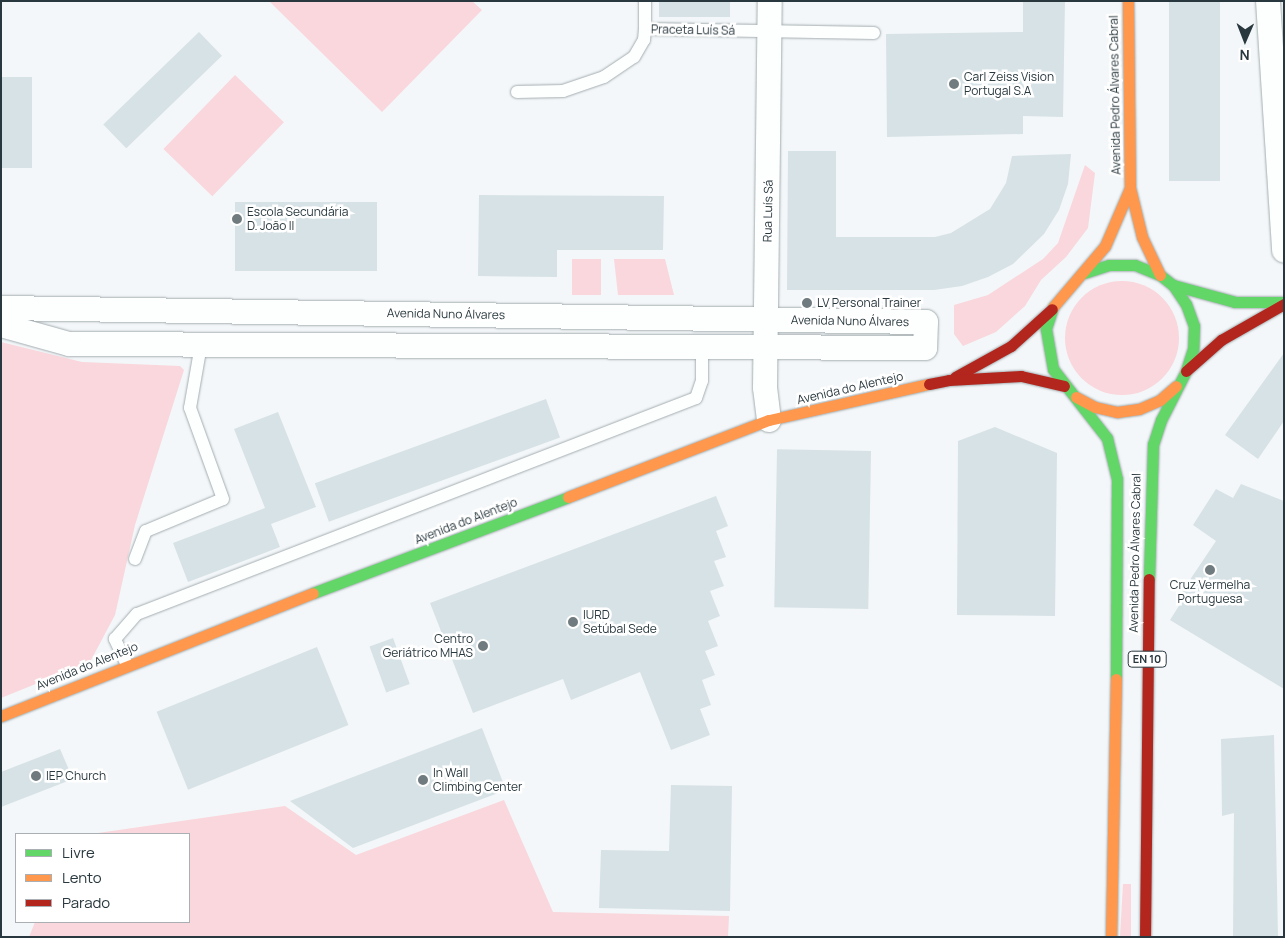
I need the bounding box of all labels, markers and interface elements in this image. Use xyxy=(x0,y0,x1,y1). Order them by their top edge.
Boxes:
street label: Avenida Pedro Álvares Cabral xyxy=(1106,15,1124,175)
north arrow xyxy=(1220,15,1270,65)
street label: Praceta Luís Sá xyxy=(651,22,735,38)
text: N xyxy=(1240,46,1250,65)
place label: Carl Zeiss Vision Portugal S.A xyxy=(964,70,1054,98)
marker: Carl Zeiss Vision Portugal S.A xyxy=(948,78,960,90)
street label: Rua Luís Sá xyxy=(760,180,776,242)
place label: Escola Secundária D. João II xyxy=(247,205,348,233)
marker: Escola Secundária D. João II xyxy=(231,213,243,225)
place label: LV Personal Trainer xyxy=(817,296,921,310)
marker: LV Personal Trainer xyxy=(801,297,813,309)
street label: Avenida Nuno Álvares xyxy=(387,306,505,322)
street label: Avenida Nuno Álvares xyxy=(791,313,909,329)
street label: Avenida do Alentejo xyxy=(795,369,905,407)
street label: Avenida Pedro Álvares Cabral xyxy=(1126,473,1144,633)
street label: Avenida do Alentejo xyxy=(413,495,519,547)
marker: Cruz Vermelha Portuguesa xyxy=(1204,564,1216,576)
place label: Cruz Vermelha Portuguesa xyxy=(1170,578,1250,606)
place label: IURD Setúbal Sede xyxy=(583,608,657,636)
marker: IURD Setúbal Sede xyxy=(567,616,579,628)
place label: Centro Geriátrico MHAS xyxy=(383,632,473,660)
street label: Avenida do Alentejo xyxy=(34,639,140,693)
marker: Centro Geriátrico MHAS xyxy=(477,640,489,652)
road number: EN 10 xyxy=(1127,651,1167,668)
place label: In Wall Climbing Center xyxy=(433,766,522,794)
place label: IEP Church xyxy=(46,769,106,783)
marker: IEP Church xyxy=(30,770,42,782)
marker: In Wall Climbing Center xyxy=(417,774,429,786)
legend xyxy=(15,833,190,923)
text: Livre xyxy=(62,842,95,863)
text: Lento xyxy=(62,867,102,888)
text: Parado xyxy=(62,892,110,913)

